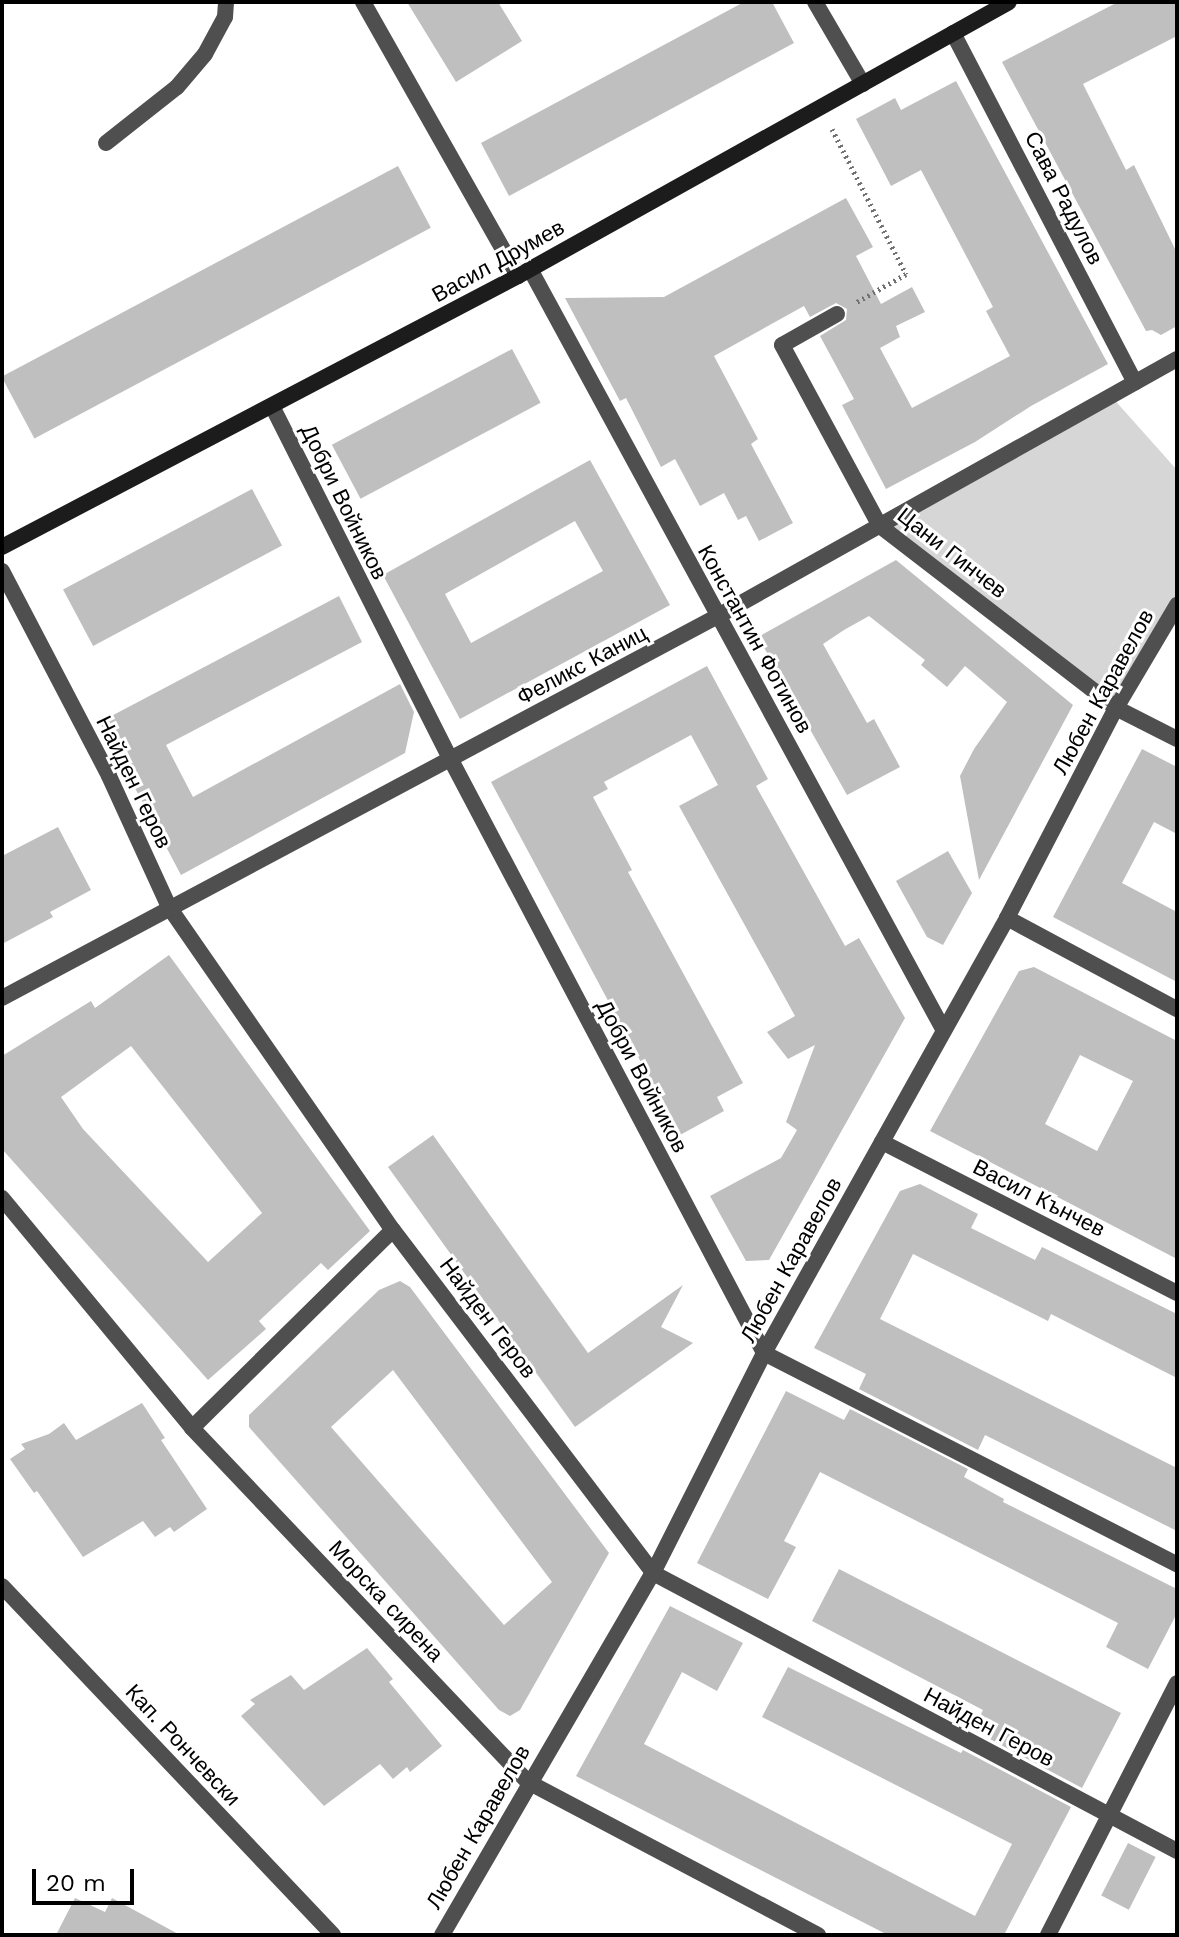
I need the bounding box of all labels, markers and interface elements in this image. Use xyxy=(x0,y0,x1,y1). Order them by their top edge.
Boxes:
street label: Сава Радулов xyxy=(1019,127,1109,269)
street label: Васил Друмев xyxy=(427,214,569,308)
street label: Добри Войников xyxy=(295,420,393,584)
street label: Цани Гинчев xyxy=(892,502,1012,604)
street label: Константин Фотинов xyxy=(692,540,818,738)
street label: Любен Каравелов xyxy=(1047,605,1159,779)
street label: Феликс Каниц xyxy=(512,620,652,710)
street label: Найден Геров xyxy=(91,712,177,852)
street label: Добри Войников xyxy=(591,995,693,1157)
street label: Васил Кънчев xyxy=(969,1153,1109,1243)
street label: Любен Каравелов xyxy=(735,1173,847,1347)
street label: Найден Геров xyxy=(434,1253,542,1383)
street label: Морска сирена xyxy=(323,1535,449,1667)
street label: Кап. Рончевски xyxy=(120,1679,246,1811)
street label: Найден Геров xyxy=(919,1682,1059,1772)
street label: Любен Каравелов xyxy=(420,1740,536,1914)
scale bar xyxy=(36,1853,138,1903)
text: 20 m xyxy=(46,1869,106,1897)

